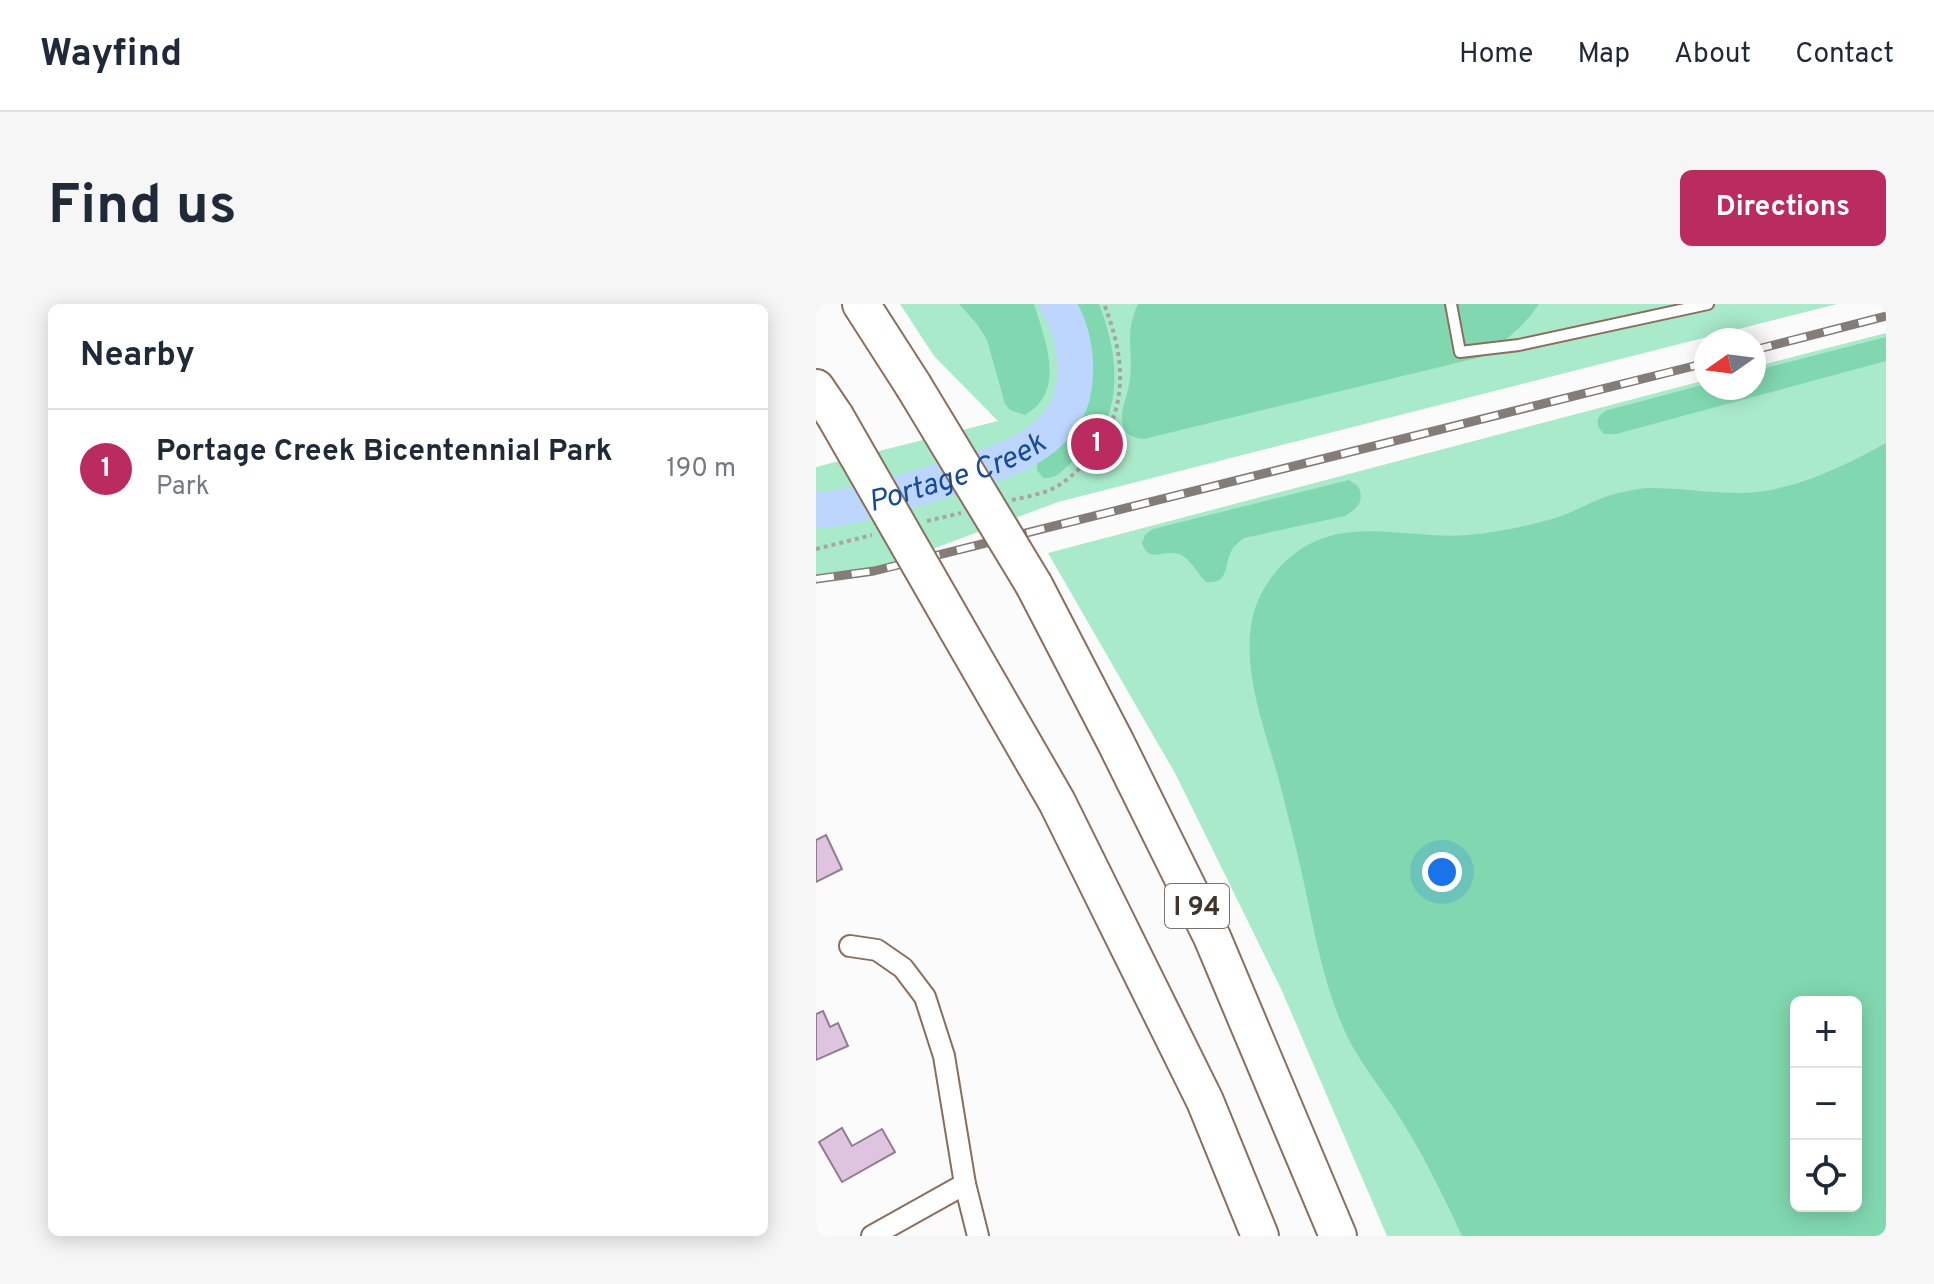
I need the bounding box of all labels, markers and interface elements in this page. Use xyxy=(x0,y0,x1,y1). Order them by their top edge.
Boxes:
text: Wayfind xyxy=(40,31,182,80)
text: Home xyxy=(1459,37,1533,73)
text: Map xyxy=(1577,37,1630,73)
text: About xyxy=(1674,37,1751,73)
text: Contact xyxy=(1795,37,1894,73)
button: Directions xyxy=(1680,170,1886,246)
text: Find us xyxy=(48,173,237,243)
north arrow xyxy=(1694,328,1766,400)
text: Nearby xyxy=(80,335,195,378)
pin: 1 xyxy=(1071,414,1123,474)
water label: Portage Creek xyxy=(865,425,1055,522)
text: Portage Creek Bicentennial Park xyxy=(156,434,613,471)
text: 1 xyxy=(101,453,111,486)
text: 190 m xyxy=(666,453,736,486)
text: Park xyxy=(156,471,210,504)
your location xyxy=(1422,852,1462,892)
road number: I 94 xyxy=(1165,884,1229,928)
map controls xyxy=(1790,996,1862,1212)
button: + xyxy=(1790,996,1862,1068)
button: − xyxy=(1790,1068,1862,1140)
button: locate xyxy=(1790,1140,1862,1212)

